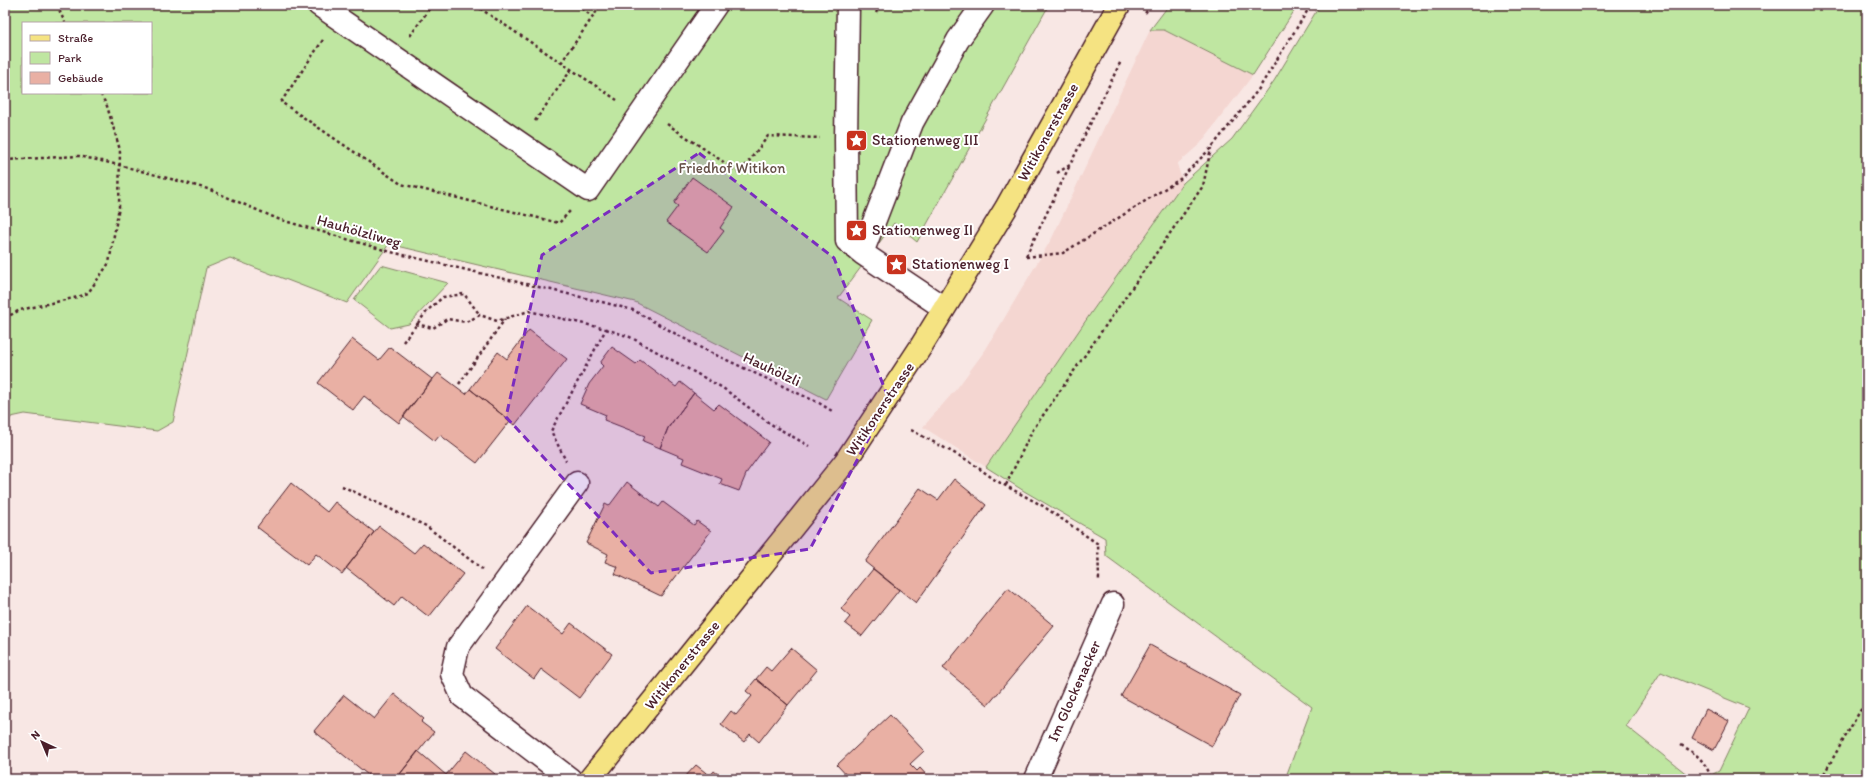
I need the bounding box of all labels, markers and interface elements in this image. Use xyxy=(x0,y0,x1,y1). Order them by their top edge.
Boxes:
legend xyxy=(22,22,152,94)
text: Straße xyxy=(58,31,93,45)
text: Park xyxy=(58,51,82,65)
text: Gebäude xyxy=(58,71,103,85)
street label: Witikonerstrasse xyxy=(1014,80,1082,184)
place icon: Stationenweg III xyxy=(843,127,869,153)
place label: Stationenweg III xyxy=(872,131,979,149)
park label: Friedhof Witikon xyxy=(678,159,786,177)
street label: Hauhölzliweg xyxy=(315,210,403,252)
place icon: Stationenweg II xyxy=(843,217,869,243)
place label: Stationenweg II xyxy=(872,221,973,239)
place icon: Stationenweg I xyxy=(883,251,909,277)
place label: Stationenweg I xyxy=(912,255,1009,273)
street label: Hauhölzli xyxy=(740,348,804,390)
street label: Witikonerstrasse xyxy=(842,359,918,459)
street label: Witikonerstrasse xyxy=(641,617,723,713)
street label: Im Glockenacker xyxy=(1044,637,1105,744)
north arrow xyxy=(22,722,62,762)
text: N xyxy=(28,728,43,742)

